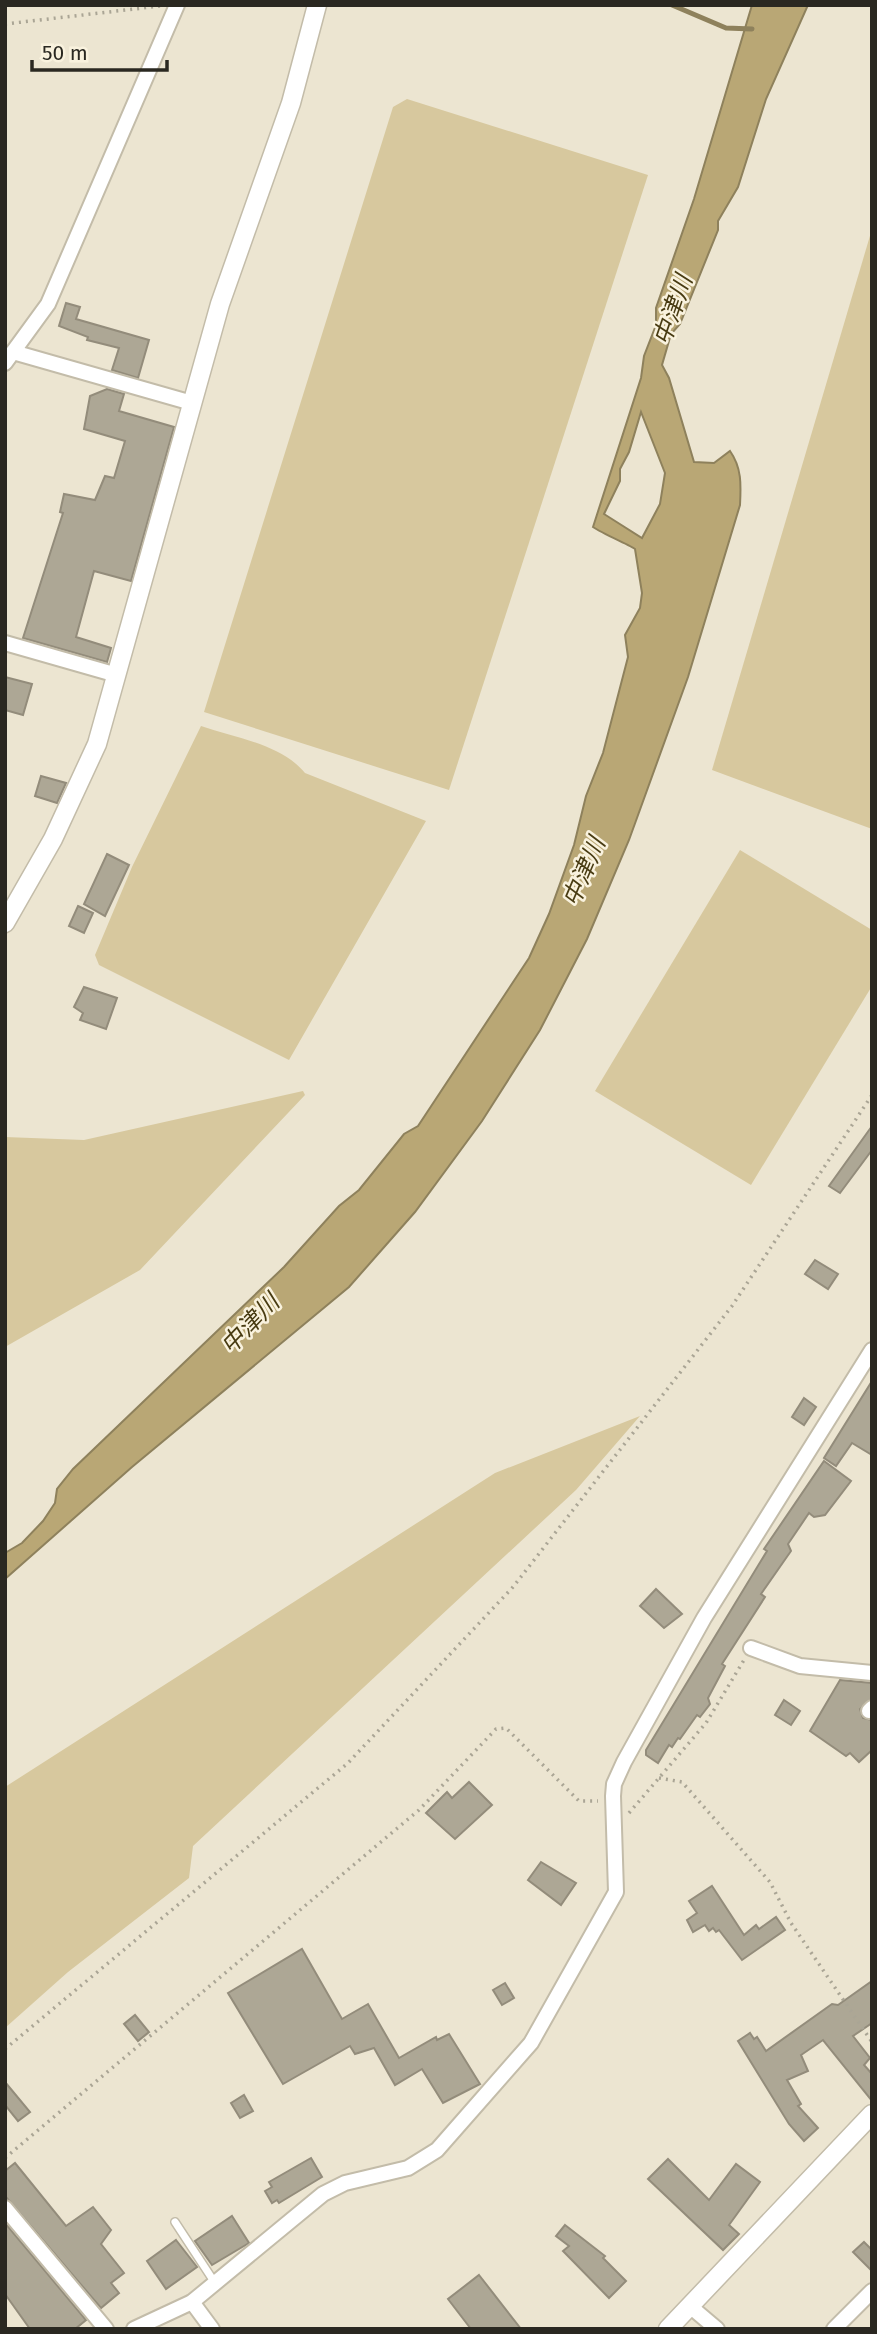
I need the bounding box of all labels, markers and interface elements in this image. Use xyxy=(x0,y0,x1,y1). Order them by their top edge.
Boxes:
scale bar xyxy=(32,28,166,72)
text: 50 m xyxy=(42,40,88,66)
water label: 中津川 xyxy=(648,269,699,349)
water label: 中津川 xyxy=(557,831,612,911)
water label: 中津川 xyxy=(215,1286,287,1360)

